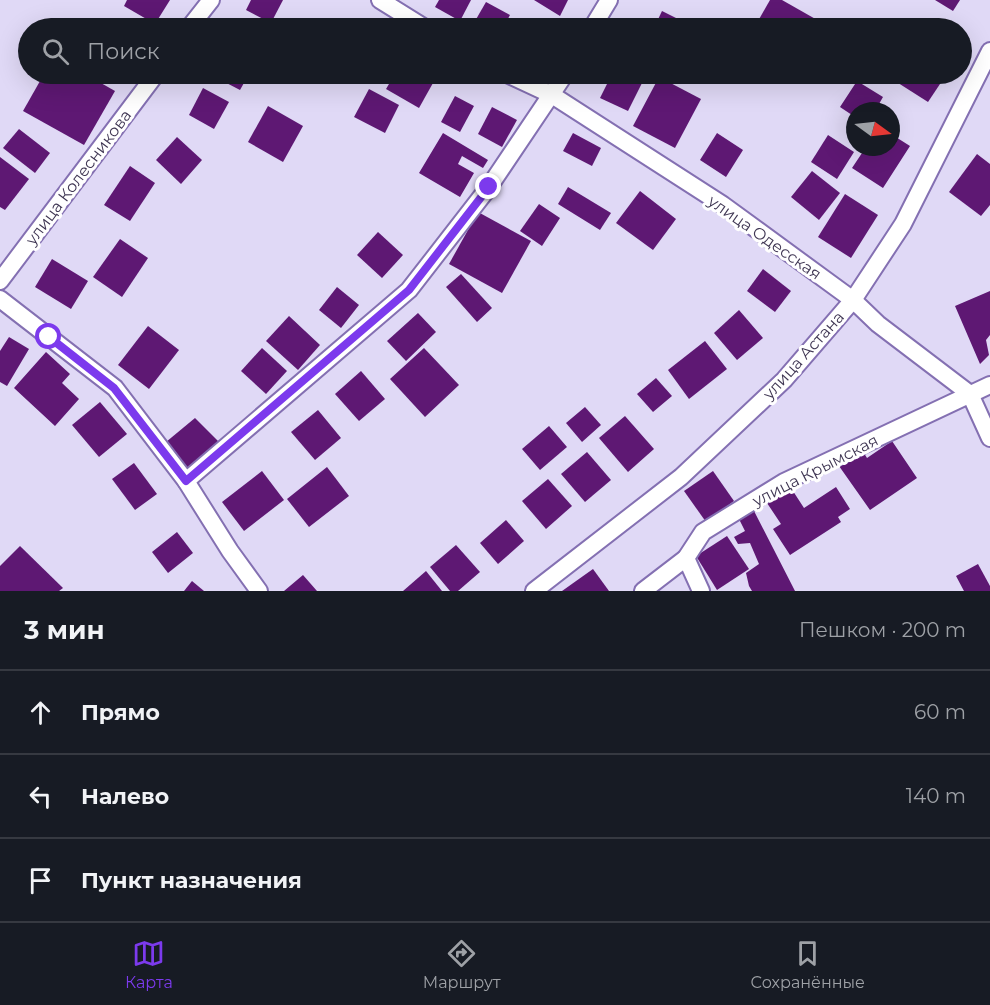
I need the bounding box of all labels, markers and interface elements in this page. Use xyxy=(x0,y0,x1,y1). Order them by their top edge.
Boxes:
search box xyxy=(18,18,972,84)
icon: search xyxy=(39,35,72,68)
text: Поиск xyxy=(87,38,159,65)
north arrow xyxy=(846,102,900,156)
street label: улица Колесникова xyxy=(21,106,135,249)
route end xyxy=(475,173,501,199)
street label: улица Одесская xyxy=(704,191,825,284)
street label: улица Астана xyxy=(758,307,848,404)
route start xyxy=(35,323,61,349)
street label: улица Крымская xyxy=(748,431,881,511)
text: 3 мин xyxy=(24,614,104,646)
text: Пешком · 200 m xyxy=(799,618,966,642)
icon: ahead xyxy=(24,696,57,729)
text: Прямо xyxy=(81,699,160,726)
text: 60 m xyxy=(914,700,966,724)
icon: left xyxy=(24,780,57,813)
text: Налево xyxy=(81,783,169,810)
text: 140 m xyxy=(906,784,966,808)
icon: arrive xyxy=(24,864,57,897)
text: Пункт назначения xyxy=(81,867,302,894)
tab: Карта xyxy=(125,937,173,992)
tab: Маршрут xyxy=(423,937,501,992)
tab: Сохранённые xyxy=(751,937,865,992)

